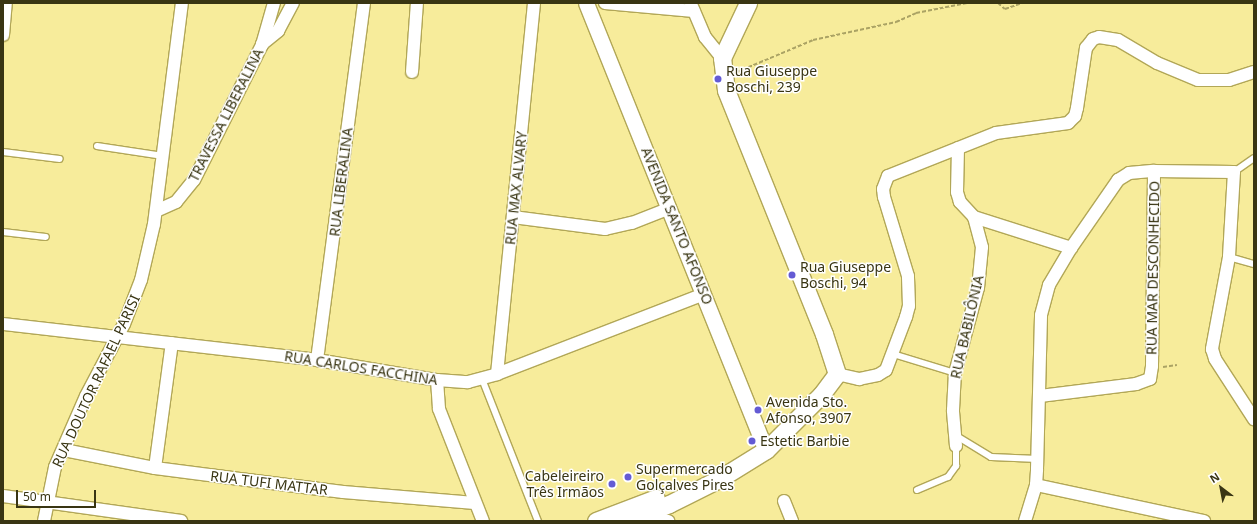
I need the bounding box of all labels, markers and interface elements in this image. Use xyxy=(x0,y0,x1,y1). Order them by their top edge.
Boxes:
street label: TRAVESSA LIBERALINA xyxy=(185,46,267,184)
place label: Rua Giuseppe Boschi, 239 xyxy=(726,63,817,96)
marker: Rua Giuseppe Boschi, 239 xyxy=(713,74,723,84)
street label: RUA LIBERALINA xyxy=(326,127,356,237)
street label: RUA MAX ALVARY xyxy=(502,130,530,246)
street label: AVENIDA SANTO AFONSO xyxy=(638,145,716,307)
street label: RUA MAR DESCONHECIDO xyxy=(1143,181,1163,355)
place label: Rua Giuseppe Boschi, 94 xyxy=(800,259,891,292)
marker: Rua Giuseppe Boschi, 94 xyxy=(787,270,797,280)
street label: RUA BABILÔNIA xyxy=(947,274,987,380)
street label: RUA DOUTOR RAFAEL PARISI xyxy=(49,292,143,470)
street label: RUA CARLOS FACCHINA xyxy=(283,348,439,388)
place label: Avenida Sto. Afonso, 3907 xyxy=(766,394,851,426)
marker: Avenida Sto. Afonso, 3907 xyxy=(753,405,763,415)
place label: Estetic Barbie xyxy=(760,433,849,449)
marker: Estetic Barbie xyxy=(747,436,757,446)
place label: Supermercado Golçalves Pires xyxy=(636,461,734,494)
street label: RUA TUFI MATTAR xyxy=(209,467,329,499)
place label: Cabeleireiro Três Irmãos xyxy=(525,468,604,500)
north arrow xyxy=(1201,468,1241,508)
text: N xyxy=(1207,469,1222,486)
marker: Supermercado Golçalves Pires xyxy=(623,472,633,482)
marker: Cabeleireiro Três Irmãos xyxy=(607,479,617,489)
scale bar xyxy=(18,482,98,508)
text: 50 m xyxy=(23,488,51,505)

